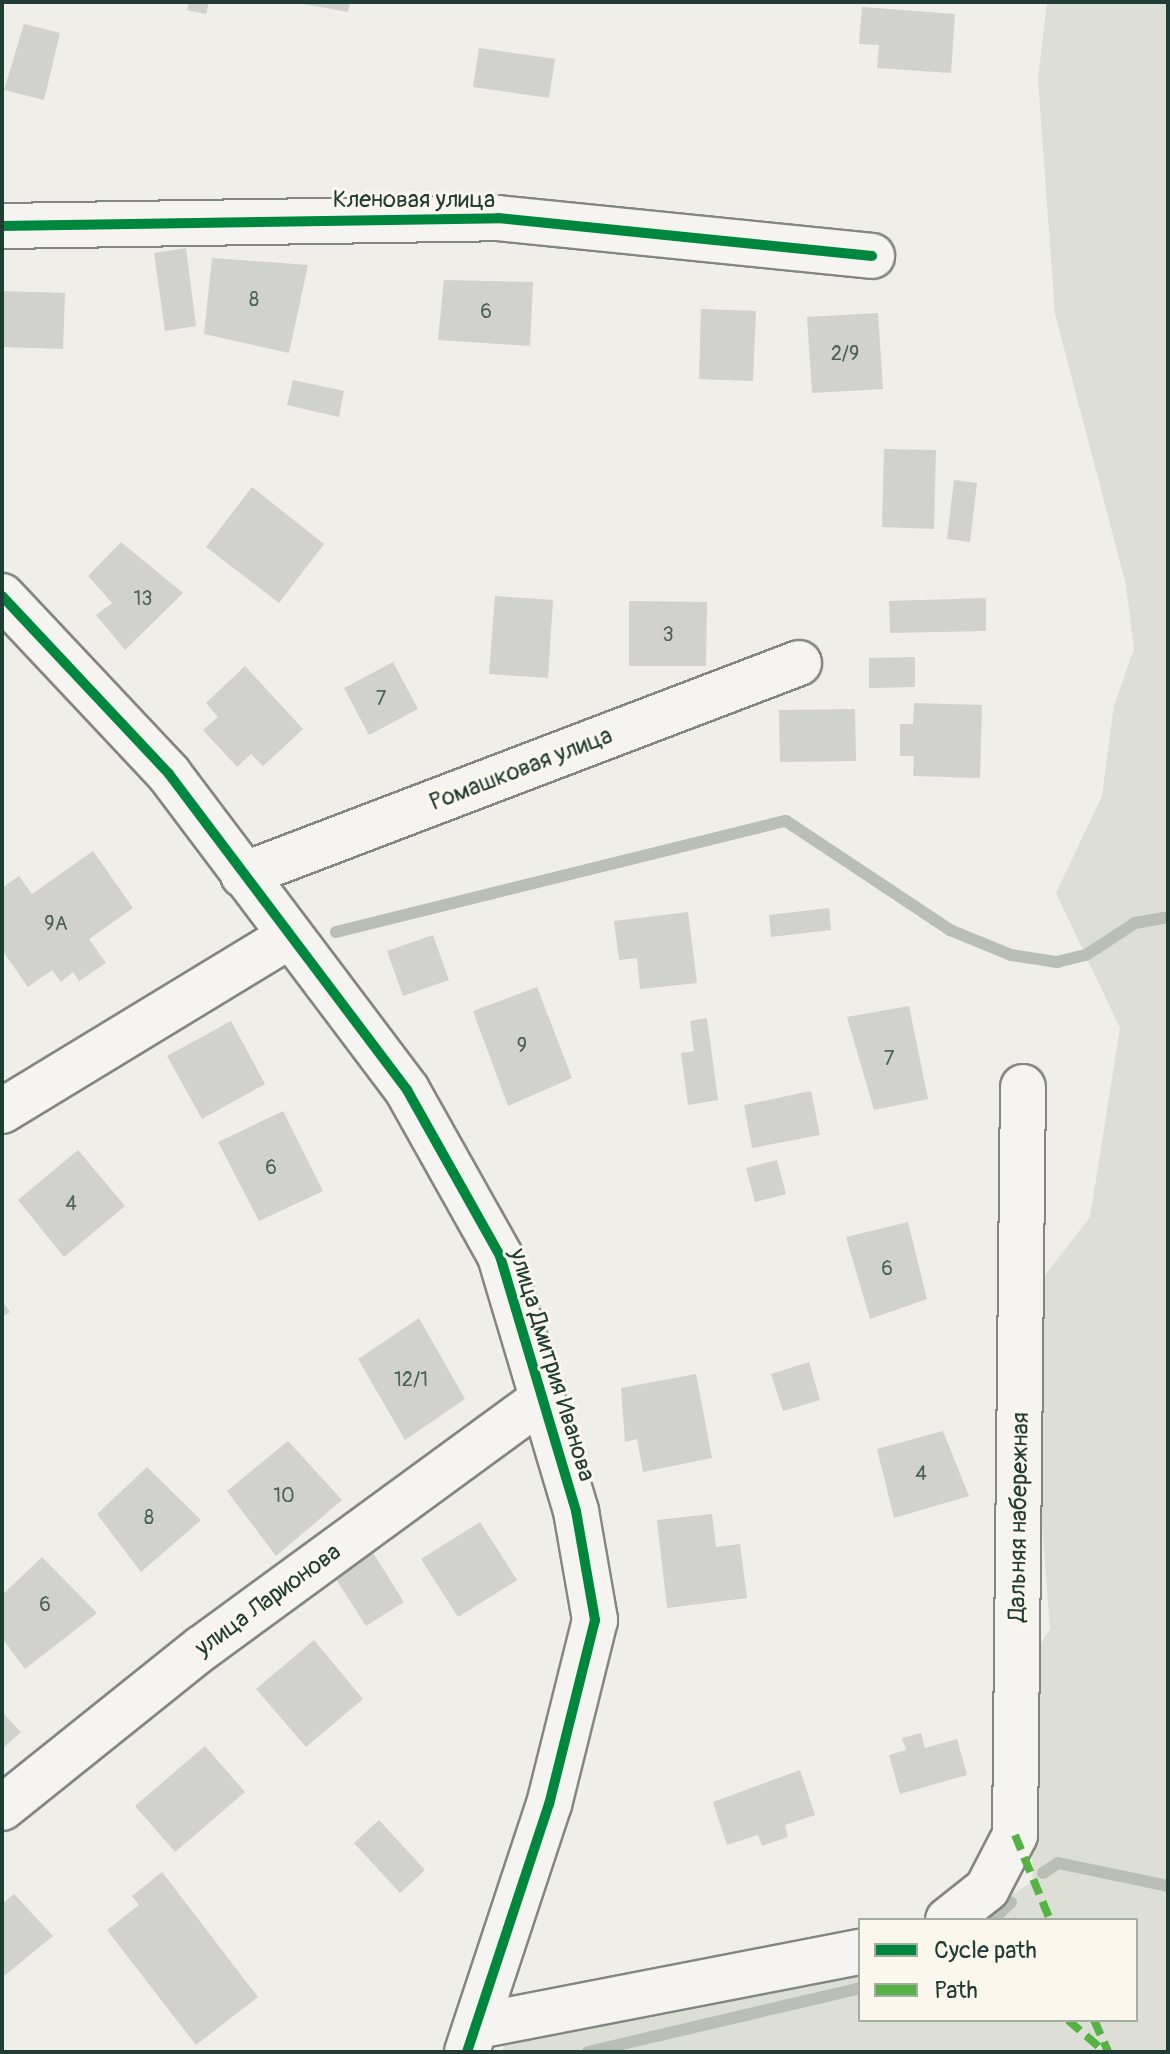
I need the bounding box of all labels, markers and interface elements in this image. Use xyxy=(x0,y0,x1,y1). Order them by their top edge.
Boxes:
street label: Кленовая улица xyxy=(333,186,495,214)
house number: 8 xyxy=(249,287,259,311)
house number: 6 xyxy=(480,299,492,323)
house number: 2/9 xyxy=(831,341,859,365)
house number: 13 xyxy=(134,586,152,610)
house number: 3 xyxy=(662,622,674,646)
house number: 7 xyxy=(376,686,386,710)
street label: Ромашковая улица xyxy=(426,721,616,817)
house number: 9А xyxy=(44,911,68,935)
house number: 9 xyxy=(517,1033,527,1057)
house number: 7 xyxy=(884,1046,894,1070)
house number: 6 xyxy=(265,1155,277,1179)
house number: 4 xyxy=(65,1191,77,1215)
street label: улица Дмитрия Иванова xyxy=(503,1245,601,1485)
house number: 6 xyxy=(881,1256,893,1280)
house number: 12/1 xyxy=(394,1367,428,1391)
street label: Дальняя набережная xyxy=(1003,1412,1035,1622)
house number: 4 xyxy=(915,1461,927,1485)
house number: 10 xyxy=(273,1483,295,1507)
house number: 8 xyxy=(144,1505,154,1529)
street label: улица Ларионова xyxy=(189,1537,347,1663)
house number: 6 xyxy=(39,1592,51,1616)
legend xyxy=(858,1918,1138,2022)
text: Cycle path xyxy=(934,1936,1037,1965)
text: Path xyxy=(934,1976,978,2005)

